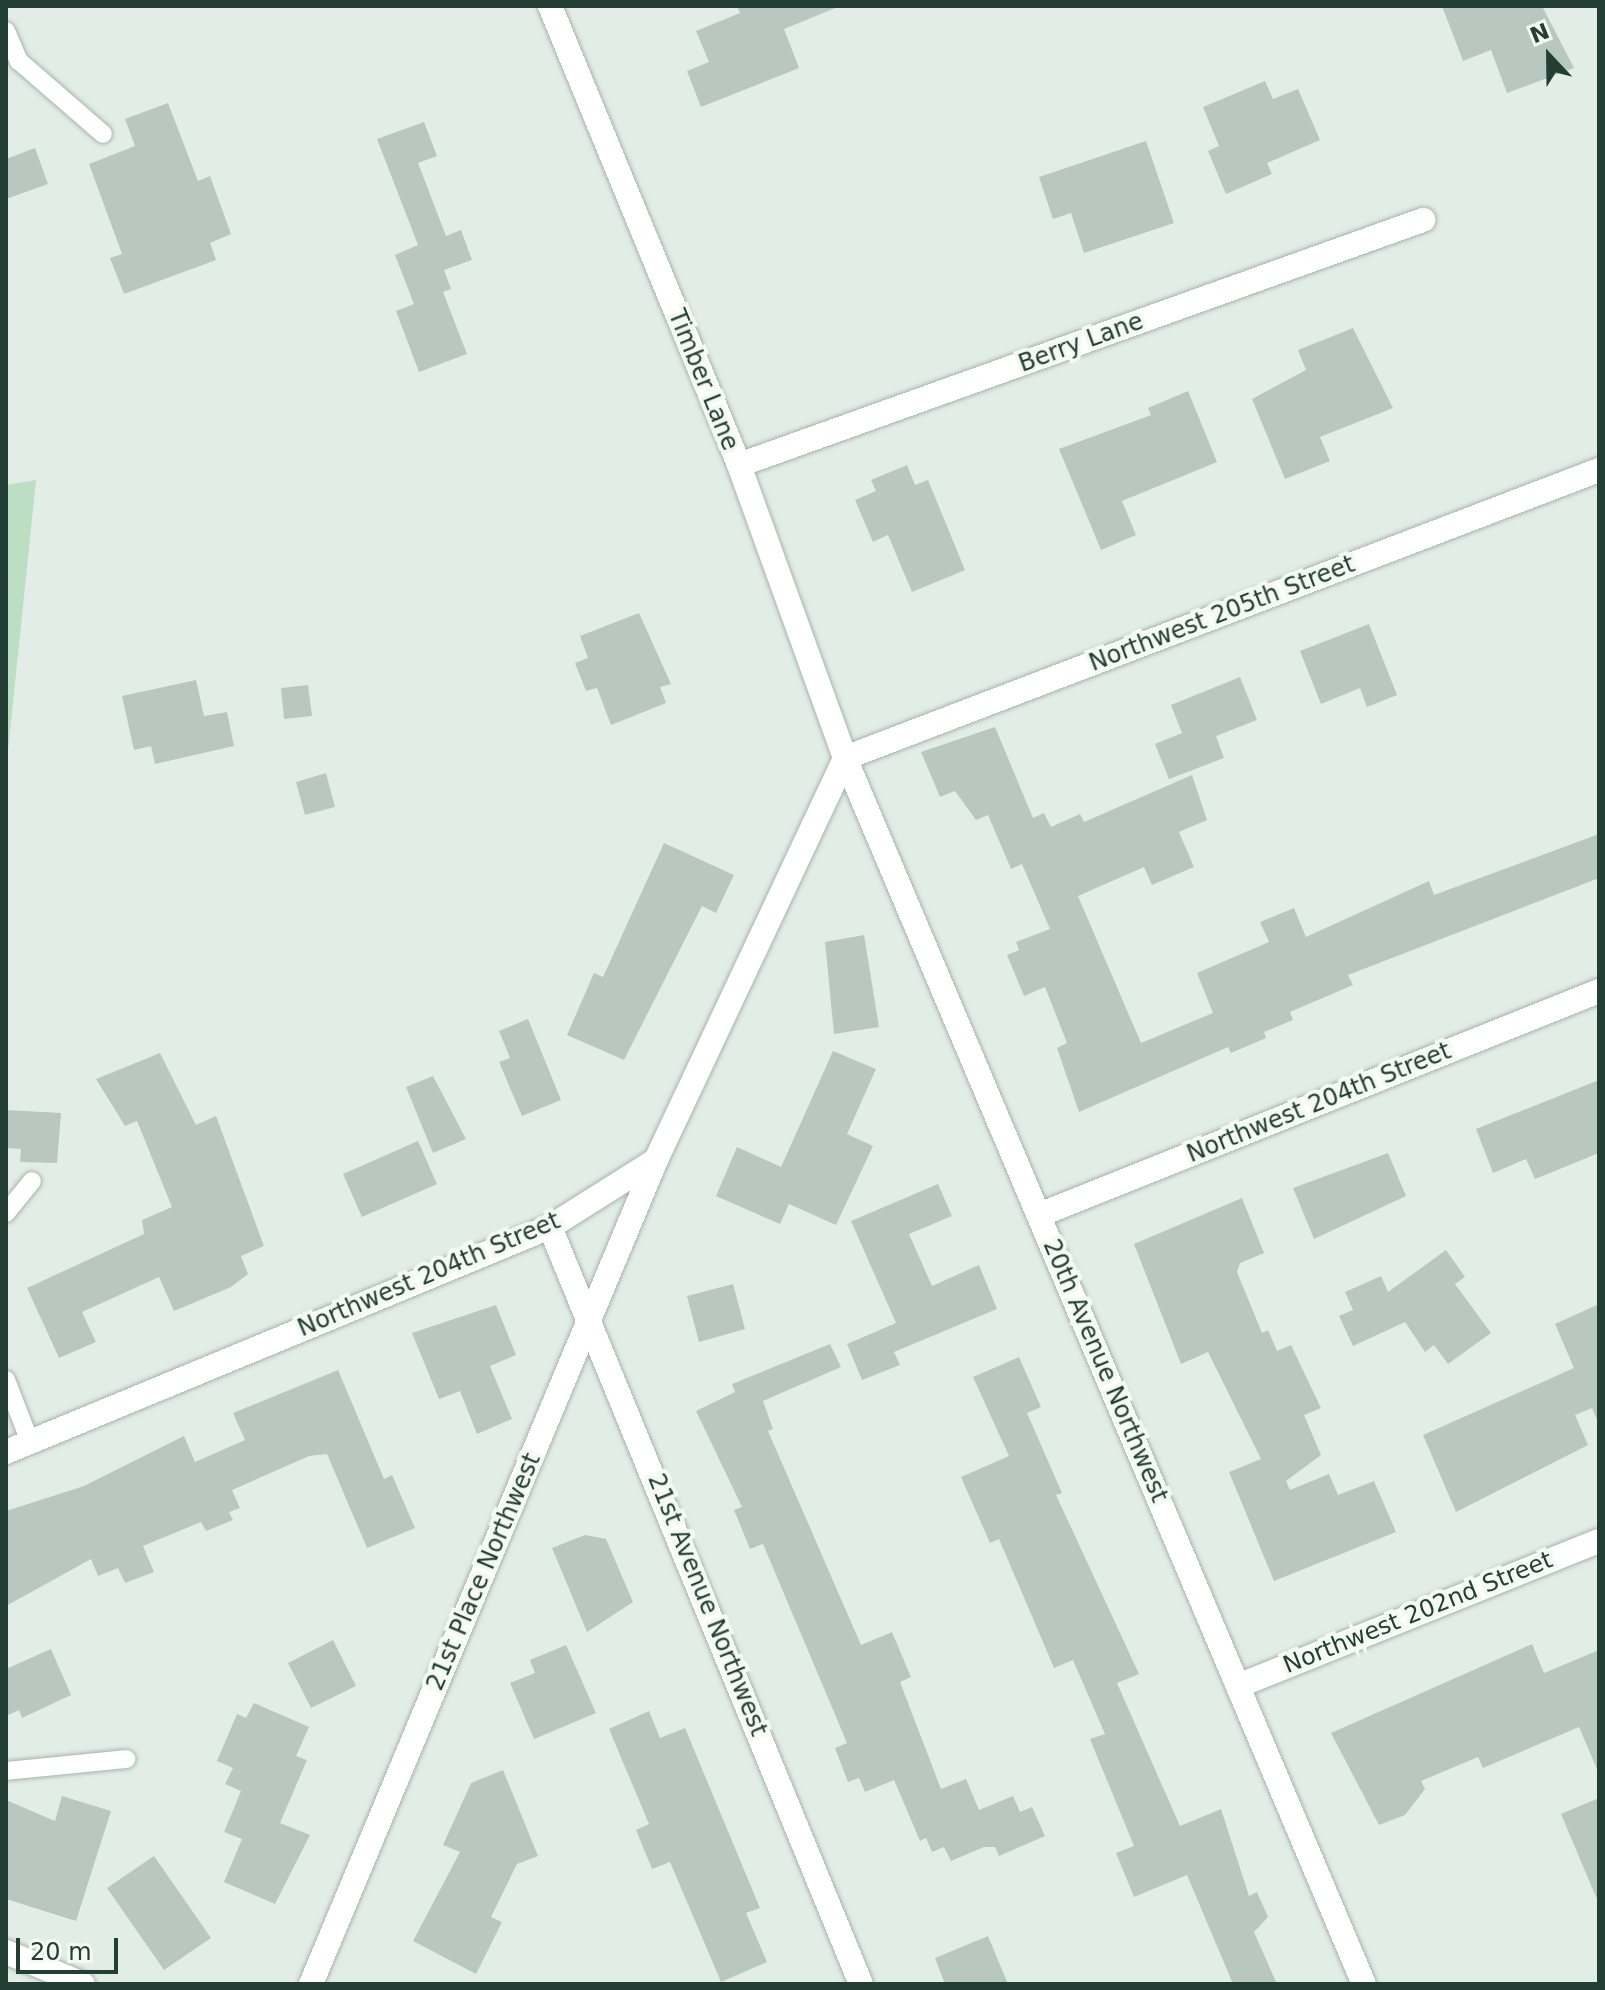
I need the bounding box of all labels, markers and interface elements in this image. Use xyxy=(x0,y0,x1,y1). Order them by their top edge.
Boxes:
north arrow xyxy=(1509,16,1589,96)
text: N xyxy=(1527,18,1553,48)
street label: Timber Lane xyxy=(662,305,744,455)
street label: Berry Lane xyxy=(1015,307,1147,379)
street label: Northwest 205th Street xyxy=(1085,550,1359,678)
street label: Northwest 204th Street xyxy=(1183,1037,1455,1169)
street label: Northwest 204th Street xyxy=(294,1207,564,1343)
street label: 20th Avenue Northwest xyxy=(1036,1235,1174,1507)
street label: 21st Place Northwest xyxy=(421,1449,547,1695)
street label: 21st Avenue Northwest xyxy=(641,1470,773,1740)
street label: Northwest 202nd Street xyxy=(1279,1546,1557,1680)
scale bar xyxy=(20,1922,122,1972)
text: 20 m xyxy=(30,1938,92,1966)

